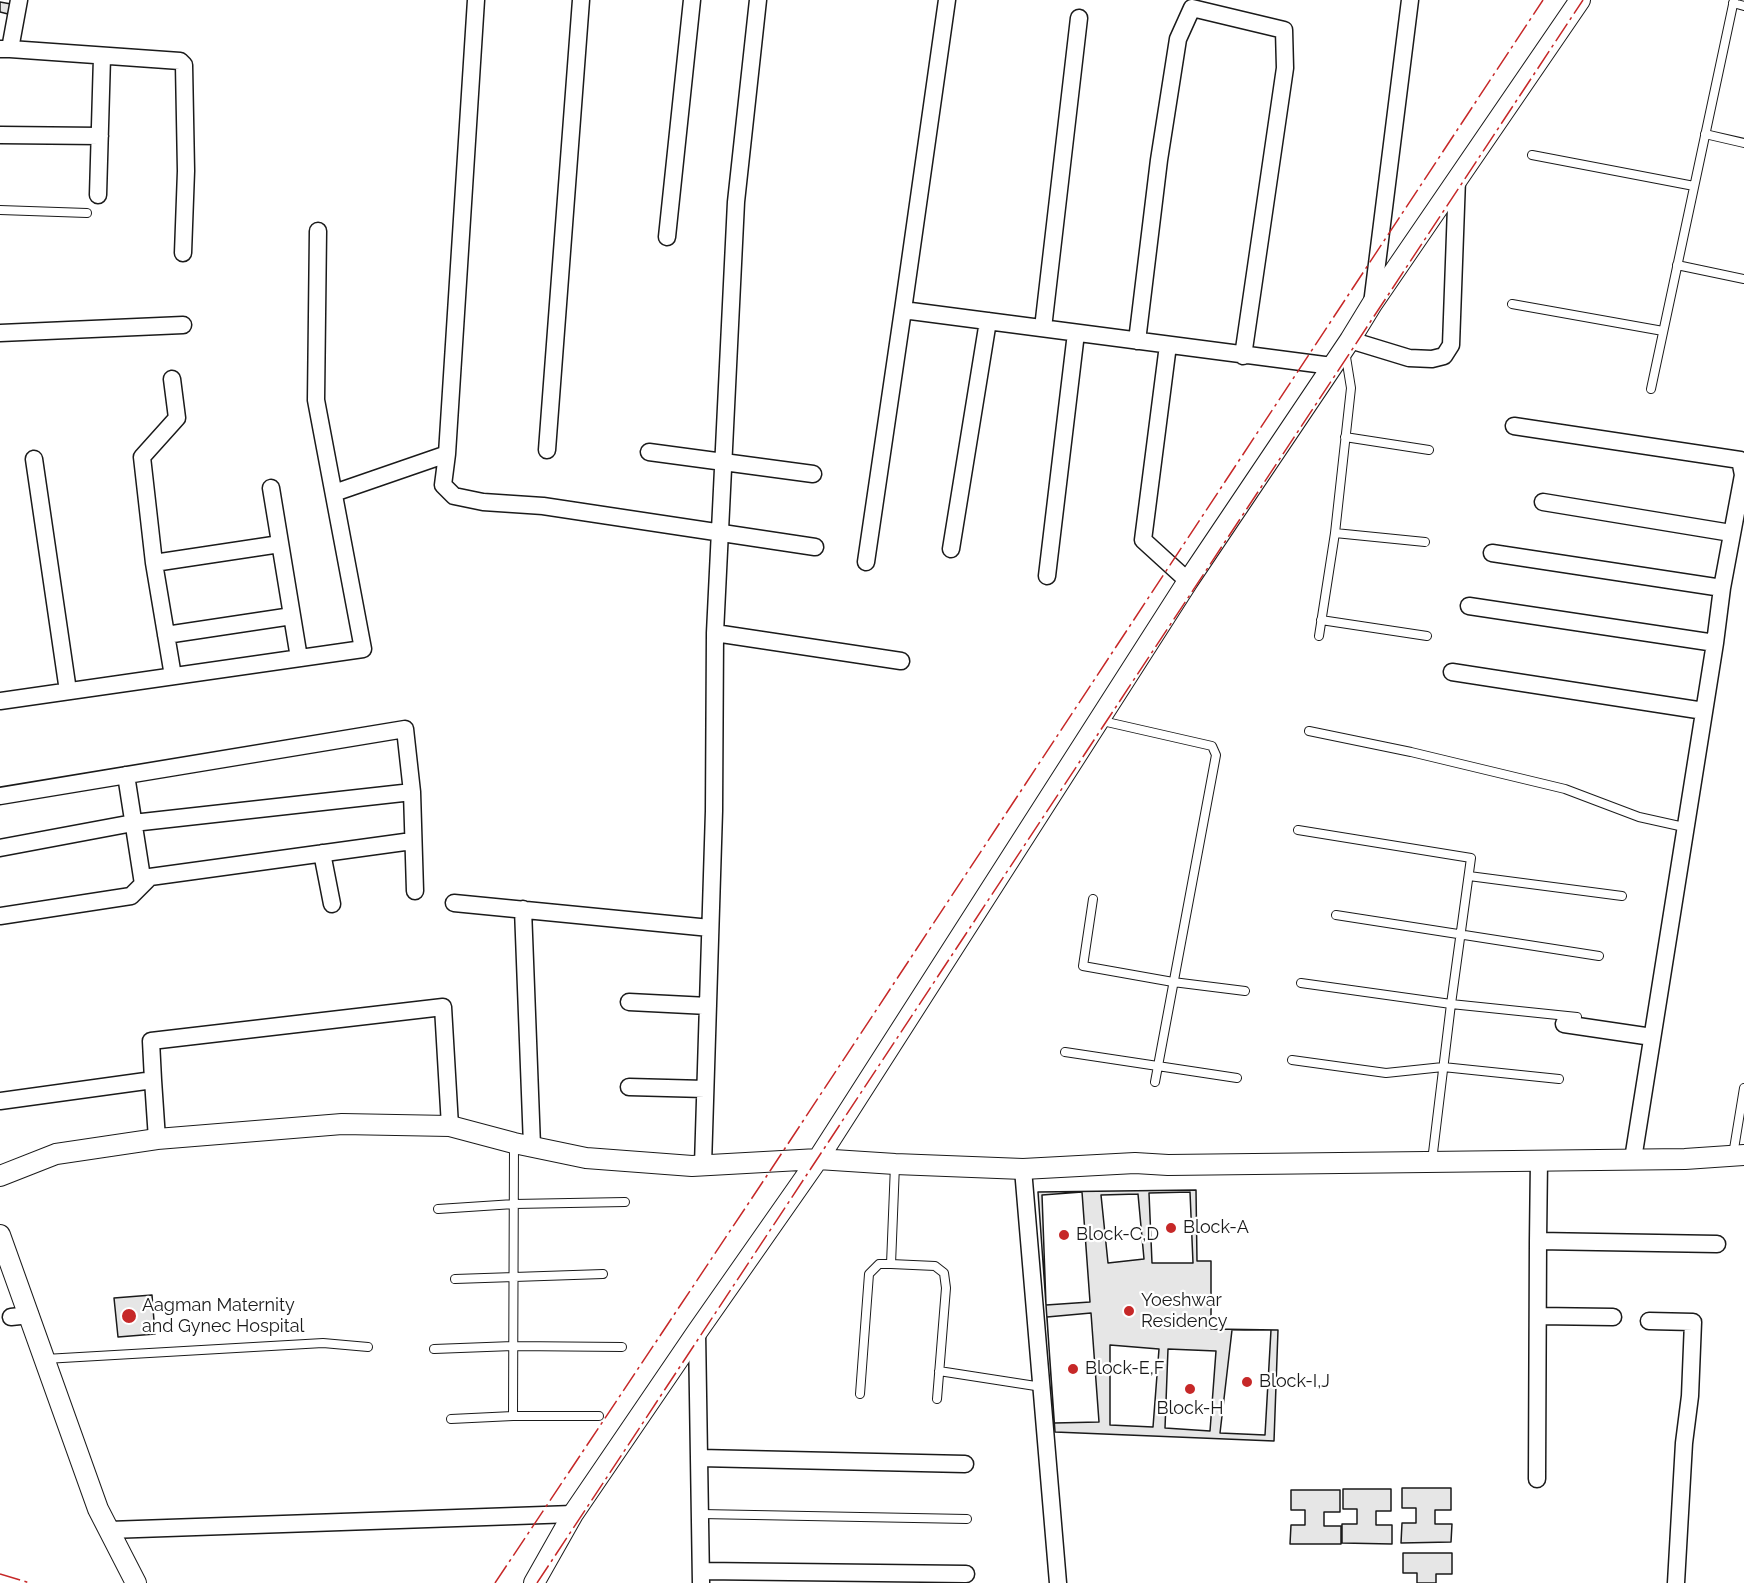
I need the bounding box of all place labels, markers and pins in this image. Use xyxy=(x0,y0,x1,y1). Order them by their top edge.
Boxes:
place label: Block-A xyxy=(1183,1217,1249,1239)
marker: Block-A xyxy=(1164,1221,1178,1235)
place label: Block-C,D xyxy=(1076,1224,1159,1246)
marker: Block-C,D xyxy=(1057,1228,1071,1242)
place label: Yoeshwar Residency xyxy=(1141,1290,1227,1332)
place label: Aagman Maternity and Gynec Hospital xyxy=(142,1295,304,1338)
marker: Yoeshwar Residency xyxy=(1122,1304,1136,1318)
marker: Aagman Maternity and Gynec Hospital xyxy=(120,1307,138,1325)
place label: Block-E,F xyxy=(1085,1358,1164,1380)
marker: Block-E,F xyxy=(1066,1362,1080,1376)
place label: Block-I,J xyxy=(1259,1371,1330,1393)
marker: Block-I,J xyxy=(1240,1375,1254,1389)
marker: Block-H xyxy=(1183,1382,1197,1396)
place label: Block-H xyxy=(1156,1398,1224,1420)

